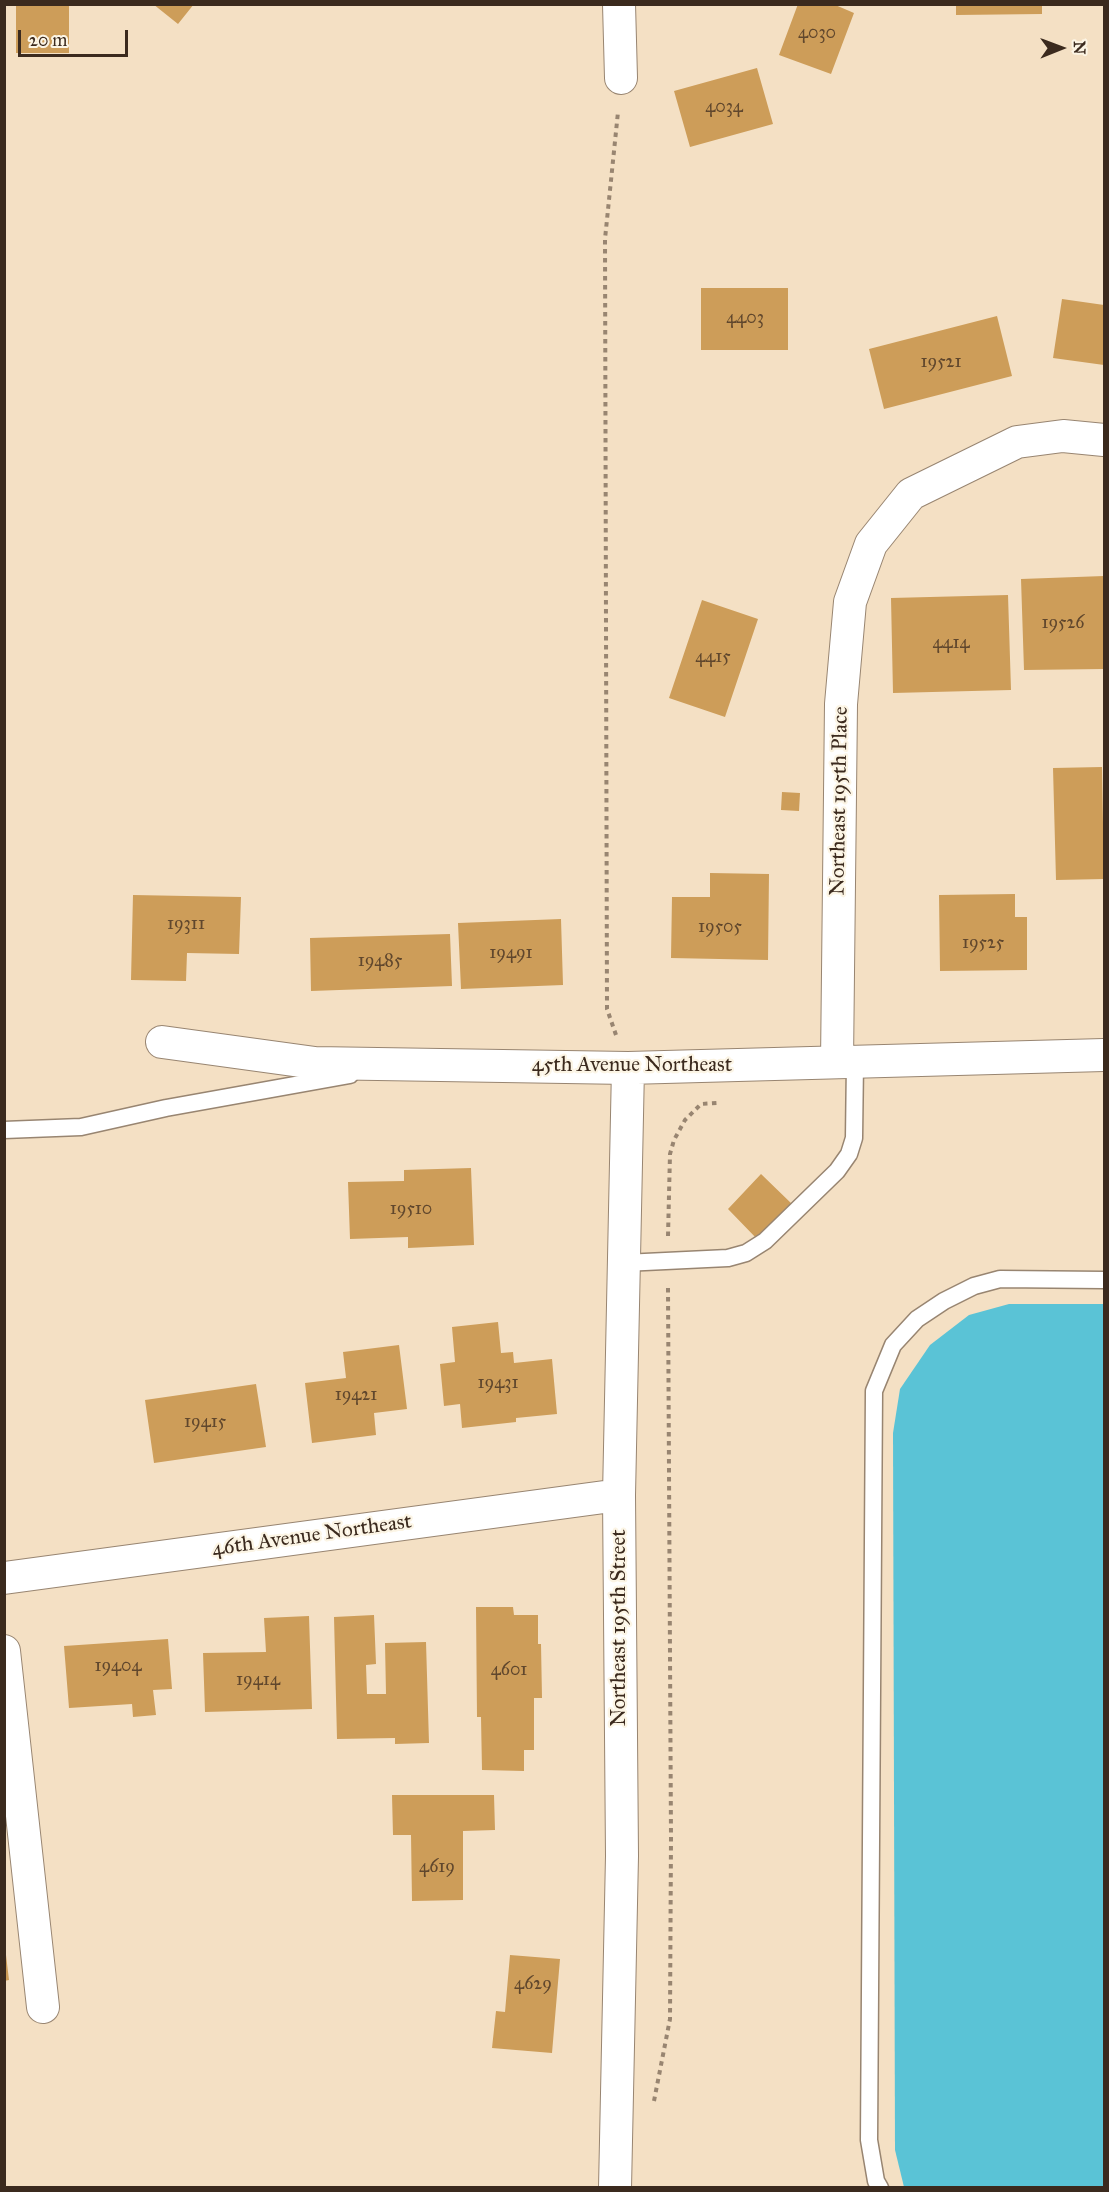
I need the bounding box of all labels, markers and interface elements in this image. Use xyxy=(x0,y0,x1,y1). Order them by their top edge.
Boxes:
scale bar xyxy=(21,18,130,56)
north arrow xyxy=(1031,18,1091,78)
house number: 4030 xyxy=(798,23,836,45)
text: 20 m xyxy=(29,29,67,51)
text: N xyxy=(1070,41,1089,55)
house number: 4034 xyxy=(705,97,743,119)
house number: 4403 xyxy=(726,308,764,330)
house number: 19521 xyxy=(920,352,962,374)
house number: 19526 xyxy=(1041,613,1085,635)
house number: 4414 xyxy=(932,633,970,655)
house number: 4415 xyxy=(695,647,731,669)
street label: Northeast 195th Place xyxy=(826,706,854,896)
house number: 19311 xyxy=(167,914,205,936)
house number: 19505 xyxy=(698,917,742,939)
house number: 19525 xyxy=(962,933,1004,955)
house number: 19491 xyxy=(489,943,533,965)
house number: 19485 xyxy=(358,951,402,973)
street label: 45th Avenue Northeast xyxy=(532,1053,732,1079)
house number: 19510 xyxy=(390,1199,432,1221)
house number: 19431 xyxy=(478,1373,518,1395)
house number: 19421 xyxy=(335,1385,377,1407)
house number: 19415 xyxy=(184,1412,226,1434)
street label: 46th Avenue Northeast xyxy=(211,1510,413,1562)
street label: Northeast 195th Street xyxy=(607,1529,633,1727)
house number: 19404 xyxy=(94,1656,142,1678)
house number: 4601 xyxy=(491,1660,527,1682)
house number: 19414 xyxy=(236,1670,280,1692)
house number: 4619 xyxy=(419,1857,455,1879)
house number: 4629 xyxy=(514,1974,552,1996)

